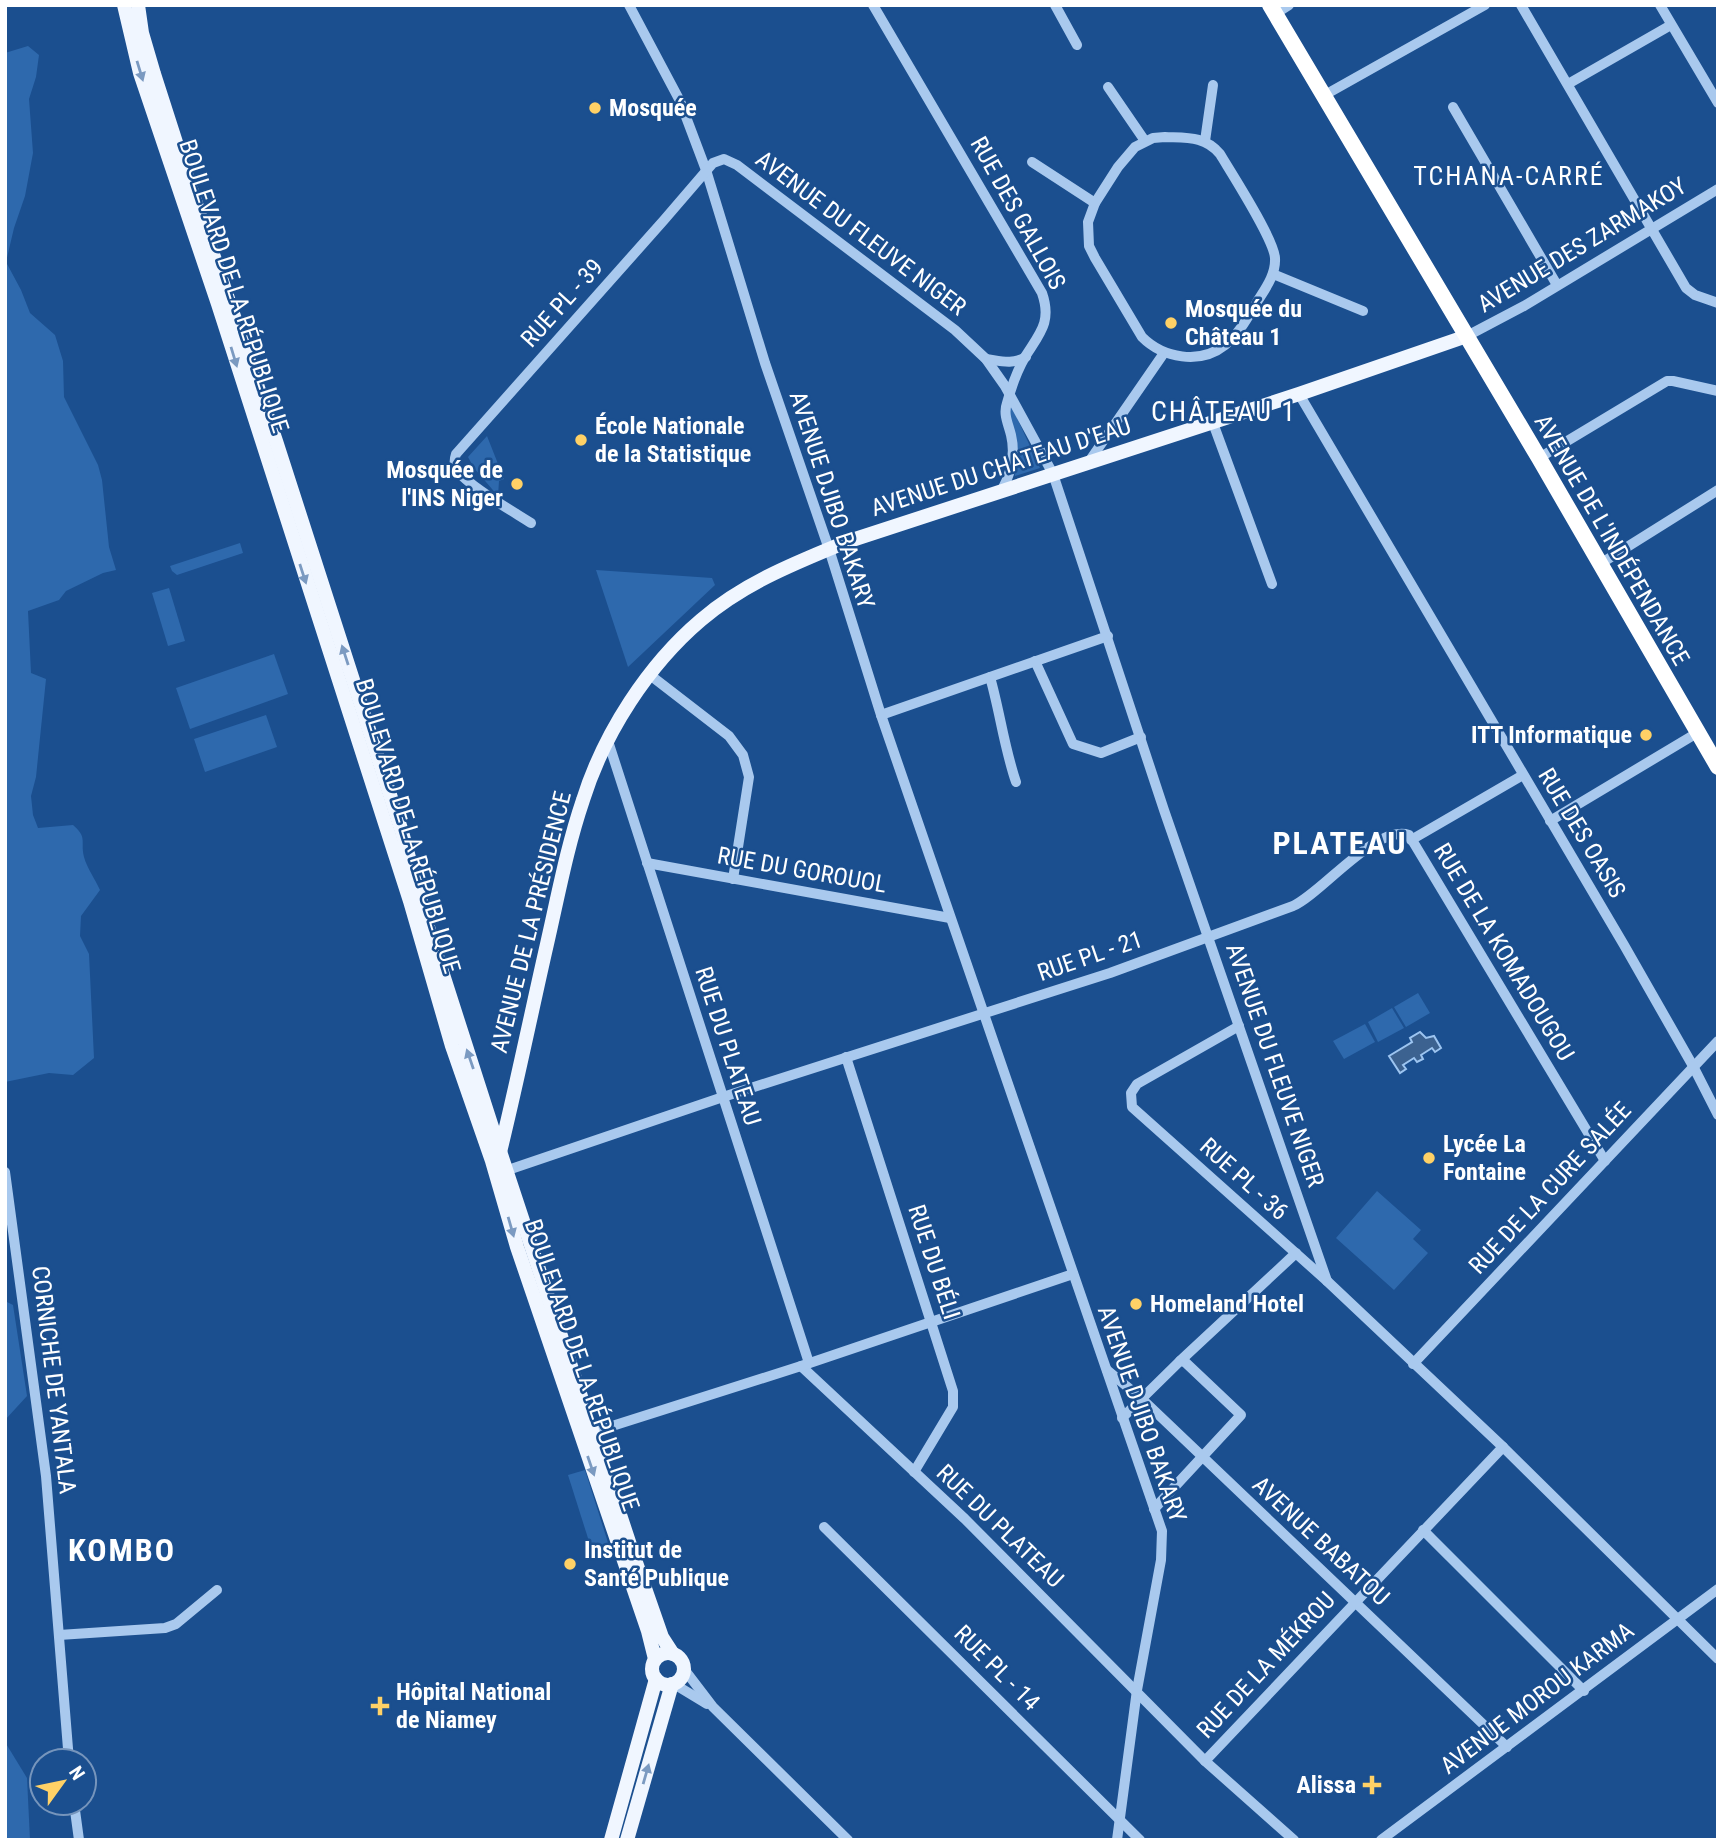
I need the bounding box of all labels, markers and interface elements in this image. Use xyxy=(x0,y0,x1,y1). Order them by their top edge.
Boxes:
one-way arrow xyxy=(135,61,145,82)
place label: Mosquée xyxy=(609,94,697,122)
marker: Mosquée xyxy=(587,100,603,116)
street label: RUE DES GALLOIS xyxy=(964,132,1072,294)
street label: BOULEVARD DE LA RÉPUBLIQUE xyxy=(173,136,295,436)
street label: AVENUE DU FLEUVE NIGER xyxy=(750,145,972,321)
district label: TCHANA-CARRÉ xyxy=(1413,161,1605,191)
street label: AVENUE DES ZARMAKOY xyxy=(1473,171,1692,318)
street label: RUE PL - 39 xyxy=(515,253,609,353)
place label: Mosquée du Château 1 xyxy=(1185,295,1302,351)
marker: Mosquée du Château 1 xyxy=(1163,315,1179,331)
one-way arrow xyxy=(229,347,240,368)
street label: AVENUE DJIBO BAKARY xyxy=(784,388,881,613)
district label: CHÂTEAU 1 xyxy=(1151,395,1297,428)
street label: AVENUE DE L'INDÉPENDANCE xyxy=(1529,410,1695,670)
place label: École Nationale de la Statistique xyxy=(595,412,751,468)
street label: AVENUE DU CHATEAU D'EAU xyxy=(867,412,1135,522)
marker: École Nationale de la Statistique xyxy=(573,432,589,448)
place label: Mosquée de l'INS Niger xyxy=(386,456,503,512)
marker: Mosquée de l'INS Niger xyxy=(509,476,525,492)
one-way arrow xyxy=(299,564,309,585)
one-way arrow xyxy=(339,644,350,665)
street label: BOULEVARD DE LA RÉPUBLIQUE xyxy=(350,675,466,977)
place label: ITT Informatique xyxy=(1471,721,1632,749)
marker: ITT Informatique xyxy=(1638,727,1654,743)
street label: RUE DES OASIS xyxy=(1532,763,1632,903)
street label: AVENUE DE LA PRÉSIDENCE xyxy=(485,788,577,1056)
district label: PLATEAU xyxy=(1272,824,1408,862)
street label: RUE DE LA KOMADOUGOU xyxy=(1428,838,1580,1066)
street label: RUE DU GOROUOL xyxy=(715,841,889,899)
street label: RUE PL - 21 xyxy=(1034,925,1146,987)
street label: AVENUE DU FLEUVE NIGER xyxy=(1220,940,1330,1191)
street label: RUE DU PLATEAU xyxy=(689,963,767,1129)
one-way arrow xyxy=(464,1048,475,1069)
street label: RUE DE LA CURE SALÉE xyxy=(1463,1096,1637,1280)
place label: Lycée La Fontaine xyxy=(1443,1130,1526,1186)
street label: RUE PL - 36 xyxy=(1194,1132,1294,1226)
marker: Lycée La Fontaine xyxy=(1421,1150,1437,1166)
street label: RUE DU BÉLI xyxy=(902,1201,966,1323)
street label: BOULEVARD DE LA RÉPUBLIQUE xyxy=(519,1215,645,1515)
one-way arrow xyxy=(507,1217,517,1238)
street label: CORNICHE DE YANTALA xyxy=(26,1264,82,1496)
place label: Homeland Hotel xyxy=(1150,1290,1304,1318)
marker: Homeland Hotel xyxy=(1128,1296,1144,1312)
street label: AVENUE DJIBO BAKARY xyxy=(1092,1302,1192,1526)
one-way arrow xyxy=(586,1455,597,1476)
street label: RUE DU PLATEAU xyxy=(931,1459,1069,1593)
street label: AVENUE BABATOU xyxy=(1247,1471,1395,1611)
district label: KOMBO xyxy=(68,1531,176,1569)
place label: Institut de Santé Publique xyxy=(584,1536,729,1592)
marker: Institut de Santé Publique xyxy=(562,1556,578,1572)
street label: RUE DE LA MÉKROU xyxy=(1191,1586,1341,1744)
street label: AVENUE MOROU KARMA xyxy=(1435,1616,1639,1780)
street label: RUE PL - 14 xyxy=(949,1620,1046,1717)
place label: Hôpital National de Niamey xyxy=(396,1678,551,1734)
marker: Hôpital National de Niamey xyxy=(370,1696,390,1716)
north arrow xyxy=(28,1747,98,1817)
text: N xyxy=(64,1762,90,1784)
one-way arrow xyxy=(642,1763,652,1784)
place label: Alissa xyxy=(1296,1771,1356,1799)
marker: Alissa xyxy=(1362,1775,1382,1795)

